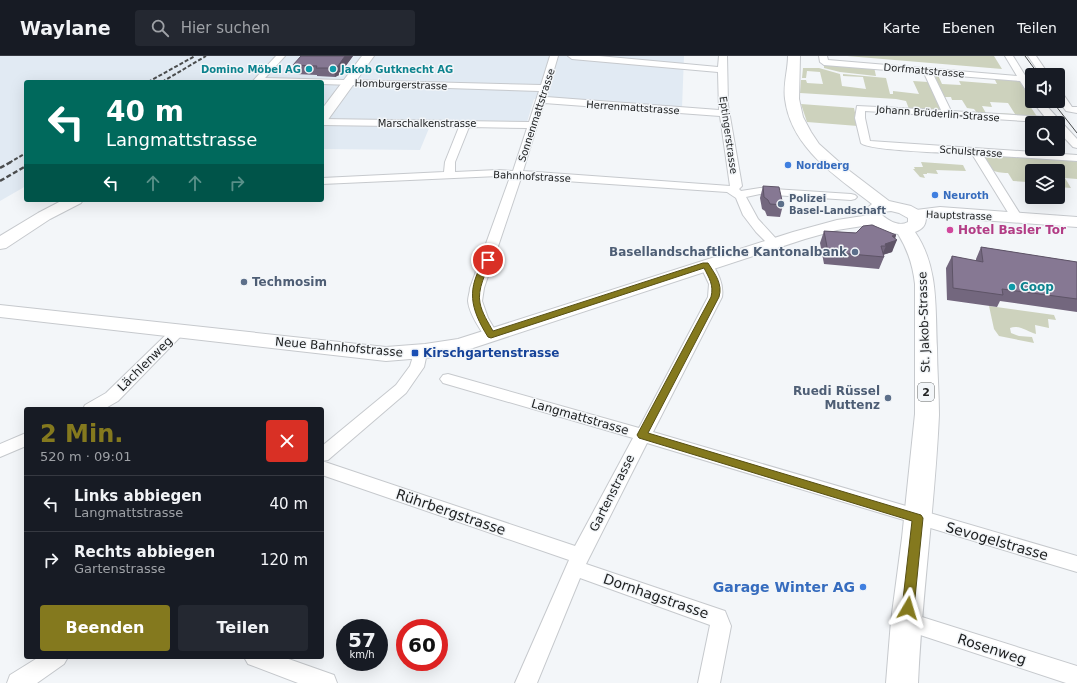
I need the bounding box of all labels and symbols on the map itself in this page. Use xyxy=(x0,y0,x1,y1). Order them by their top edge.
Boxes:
street label: Dorfmattstrasse xyxy=(883,61,965,80)
place label: Domino Möbel AG xyxy=(201,64,301,75)
marker: Domino Möbel AG xyxy=(304,64,314,74)
marker: Jakob Gutknecht AG xyxy=(328,64,338,74)
place label: Jakob Gutknecht AG xyxy=(340,64,453,75)
street label: Sonnenmattstrasse xyxy=(516,67,557,163)
street label: Homburgerstrasse xyxy=(355,77,447,92)
street label: Eptingerstrasse xyxy=(718,96,739,175)
street label: Herrenmattstrasse xyxy=(586,99,680,116)
street label: Johann Brüderlin-Strasse xyxy=(875,104,1000,123)
street label: Marschalkenstrasse xyxy=(378,118,476,129)
street label: Schulstrasse xyxy=(939,144,1003,159)
marker: Nordberg xyxy=(783,160,793,170)
place label: Nordberg xyxy=(796,160,849,171)
street label: Bahnhofstrasse xyxy=(493,169,571,184)
marker: Neuroth xyxy=(930,190,940,200)
place label: Neuroth xyxy=(943,190,989,201)
place label: Polizei Basel-Landschaft xyxy=(789,193,886,216)
marker: Polizei Basel-Landschaft xyxy=(776,199,786,209)
street label: Hauptstrasse xyxy=(926,209,992,222)
place label: Hotel Basler Tor xyxy=(958,223,1066,237)
marker: Hotel Basler Tor xyxy=(945,225,955,235)
pin xyxy=(471,243,505,277)
place label: Basellandschaftliche Kantonalbank xyxy=(609,245,848,259)
marker: Basellandschaftliche Kantonalbank xyxy=(850,247,860,257)
street label: St. Jakob-Strasse xyxy=(915,271,933,373)
place label: Techmosim xyxy=(252,275,327,289)
marker: Techmosim xyxy=(239,277,249,287)
place label: Coop xyxy=(1020,280,1054,294)
marker: Coop xyxy=(1007,282,1017,292)
street label: Lächlenweg xyxy=(115,334,175,394)
street label: Neue Bahnhofstrasse xyxy=(275,334,403,360)
place label: Kirschgartenstrasse xyxy=(423,346,559,360)
marker: Kirschgartenstrasse xyxy=(410,348,420,358)
road number: 2 xyxy=(918,383,934,401)
place label: Ruedi Rüssel Muttenz xyxy=(793,384,880,412)
marker: Ruedi Rüssel Muttenz xyxy=(883,393,893,403)
street label: Langmattstrasse xyxy=(530,396,630,438)
street label: Gartenstrasse xyxy=(587,452,637,534)
street label: Rührbergstrasse xyxy=(394,486,508,538)
street label: Sevogelstrasse xyxy=(944,519,1050,563)
street label: Dornhagstrasse xyxy=(601,570,711,622)
place label: Garage Winter AG xyxy=(713,579,855,595)
marker: Garage Winter AG xyxy=(858,582,868,592)
position arrow xyxy=(887,587,929,629)
speed limit sign: 60 xyxy=(396,619,448,671)
street label: Rosenweg xyxy=(956,630,1028,668)

